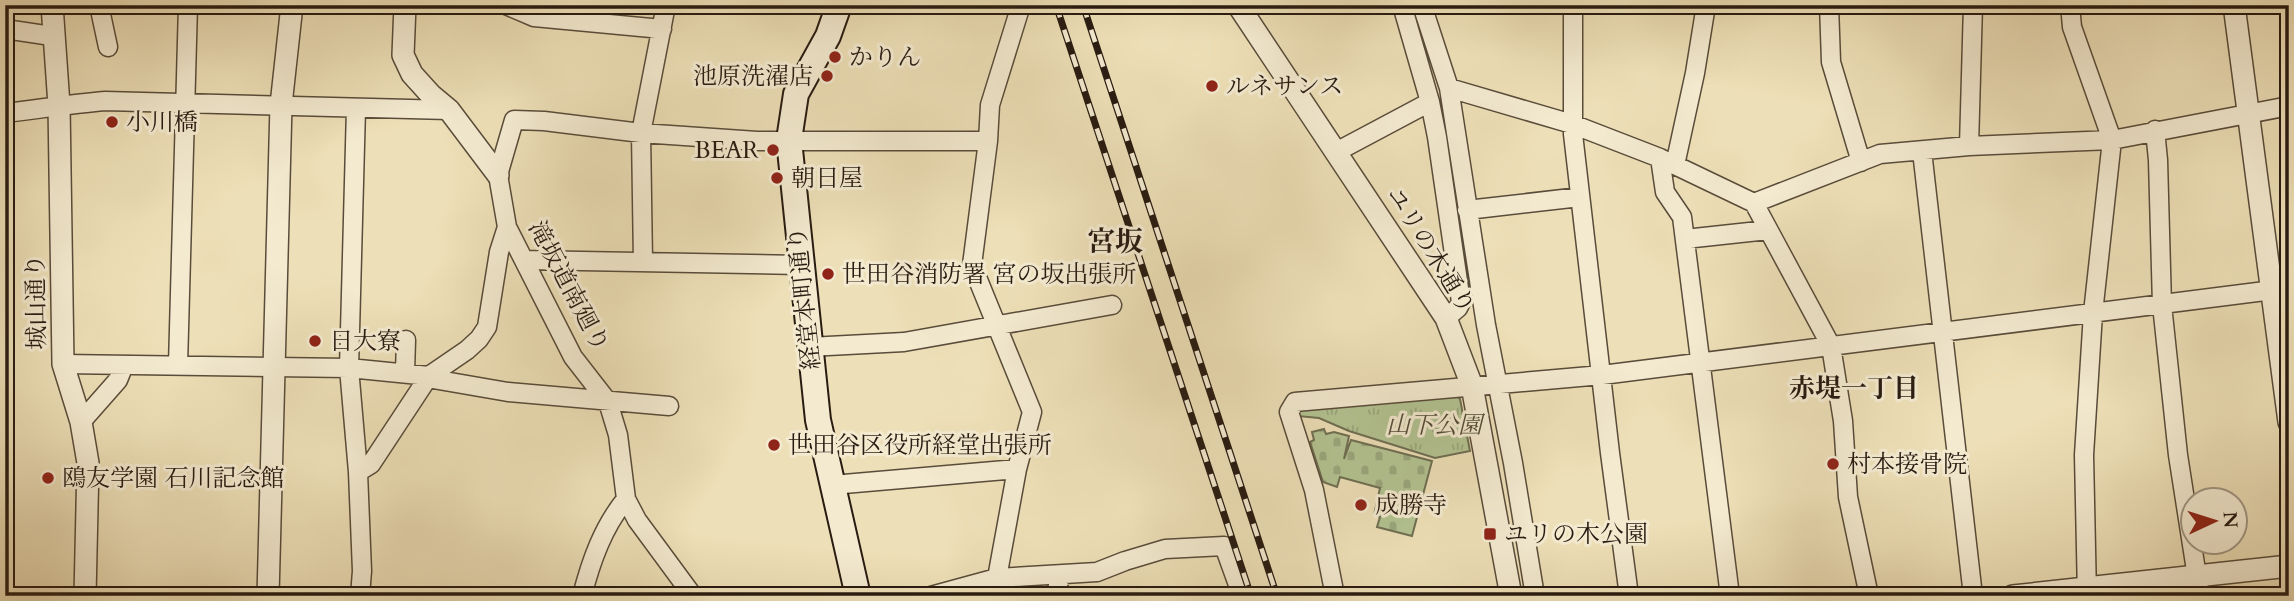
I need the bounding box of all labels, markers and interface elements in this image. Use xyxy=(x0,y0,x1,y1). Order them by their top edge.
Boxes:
place label: かりん xyxy=(849,41,921,74)
marker: かりん xyxy=(827,49,843,65)
place label: 池原洗濯店 xyxy=(693,60,813,93)
marker: 池原洗濯店 xyxy=(819,68,835,84)
place label: ルネサンス xyxy=(1226,70,1343,103)
marker: ルネサンス xyxy=(1204,78,1220,94)
place label: 小川橋 xyxy=(126,106,198,139)
marker: 小川橋 xyxy=(104,114,120,130)
place label: BEAR xyxy=(694,134,759,167)
marker: BEAR xyxy=(765,142,781,158)
place label: 朝日屋 xyxy=(791,162,863,195)
marker: 朝日屋 xyxy=(769,170,785,186)
street label: ユリの木通り xyxy=(1378,180,1483,320)
street label: 滝坂道南廻り xyxy=(520,215,617,358)
district label: 宮坂 xyxy=(1087,223,1143,261)
street label: 経堂本町通り xyxy=(781,225,828,371)
street label: 城山通り xyxy=(19,254,54,350)
place label: 世田谷消防署 宮の坂出張所 xyxy=(842,258,1136,291)
marker: 世田谷消防署 宮の坂出張所 xyxy=(820,266,836,282)
place label: 日大寮 xyxy=(329,325,401,358)
marker: 日大寮 xyxy=(307,333,323,349)
district label: 赤堤一丁目 xyxy=(1789,371,1919,406)
park label: 山下公園 xyxy=(1386,409,1486,442)
place label: 世田谷区役所経堂出張所 xyxy=(788,429,1052,462)
marker: 世田谷区役所経堂出張所 xyxy=(766,437,782,453)
place label: 村本接骨院 xyxy=(1847,448,1967,481)
marker: 村本接骨院 xyxy=(1825,456,1841,472)
place label: 鴎友学園 石川記念館 xyxy=(62,462,284,495)
marker: 鴎友学園 石川記念館 xyxy=(40,470,56,486)
north arrow xyxy=(2178,486,2248,556)
place label: 成勝寺 xyxy=(1375,489,1447,522)
marker: 成勝寺 xyxy=(1353,497,1369,513)
text: N xyxy=(2216,511,2244,530)
place label: ユリの木公園 xyxy=(1504,518,1648,551)
marker: ユリの木公園 xyxy=(1482,526,1498,542)

